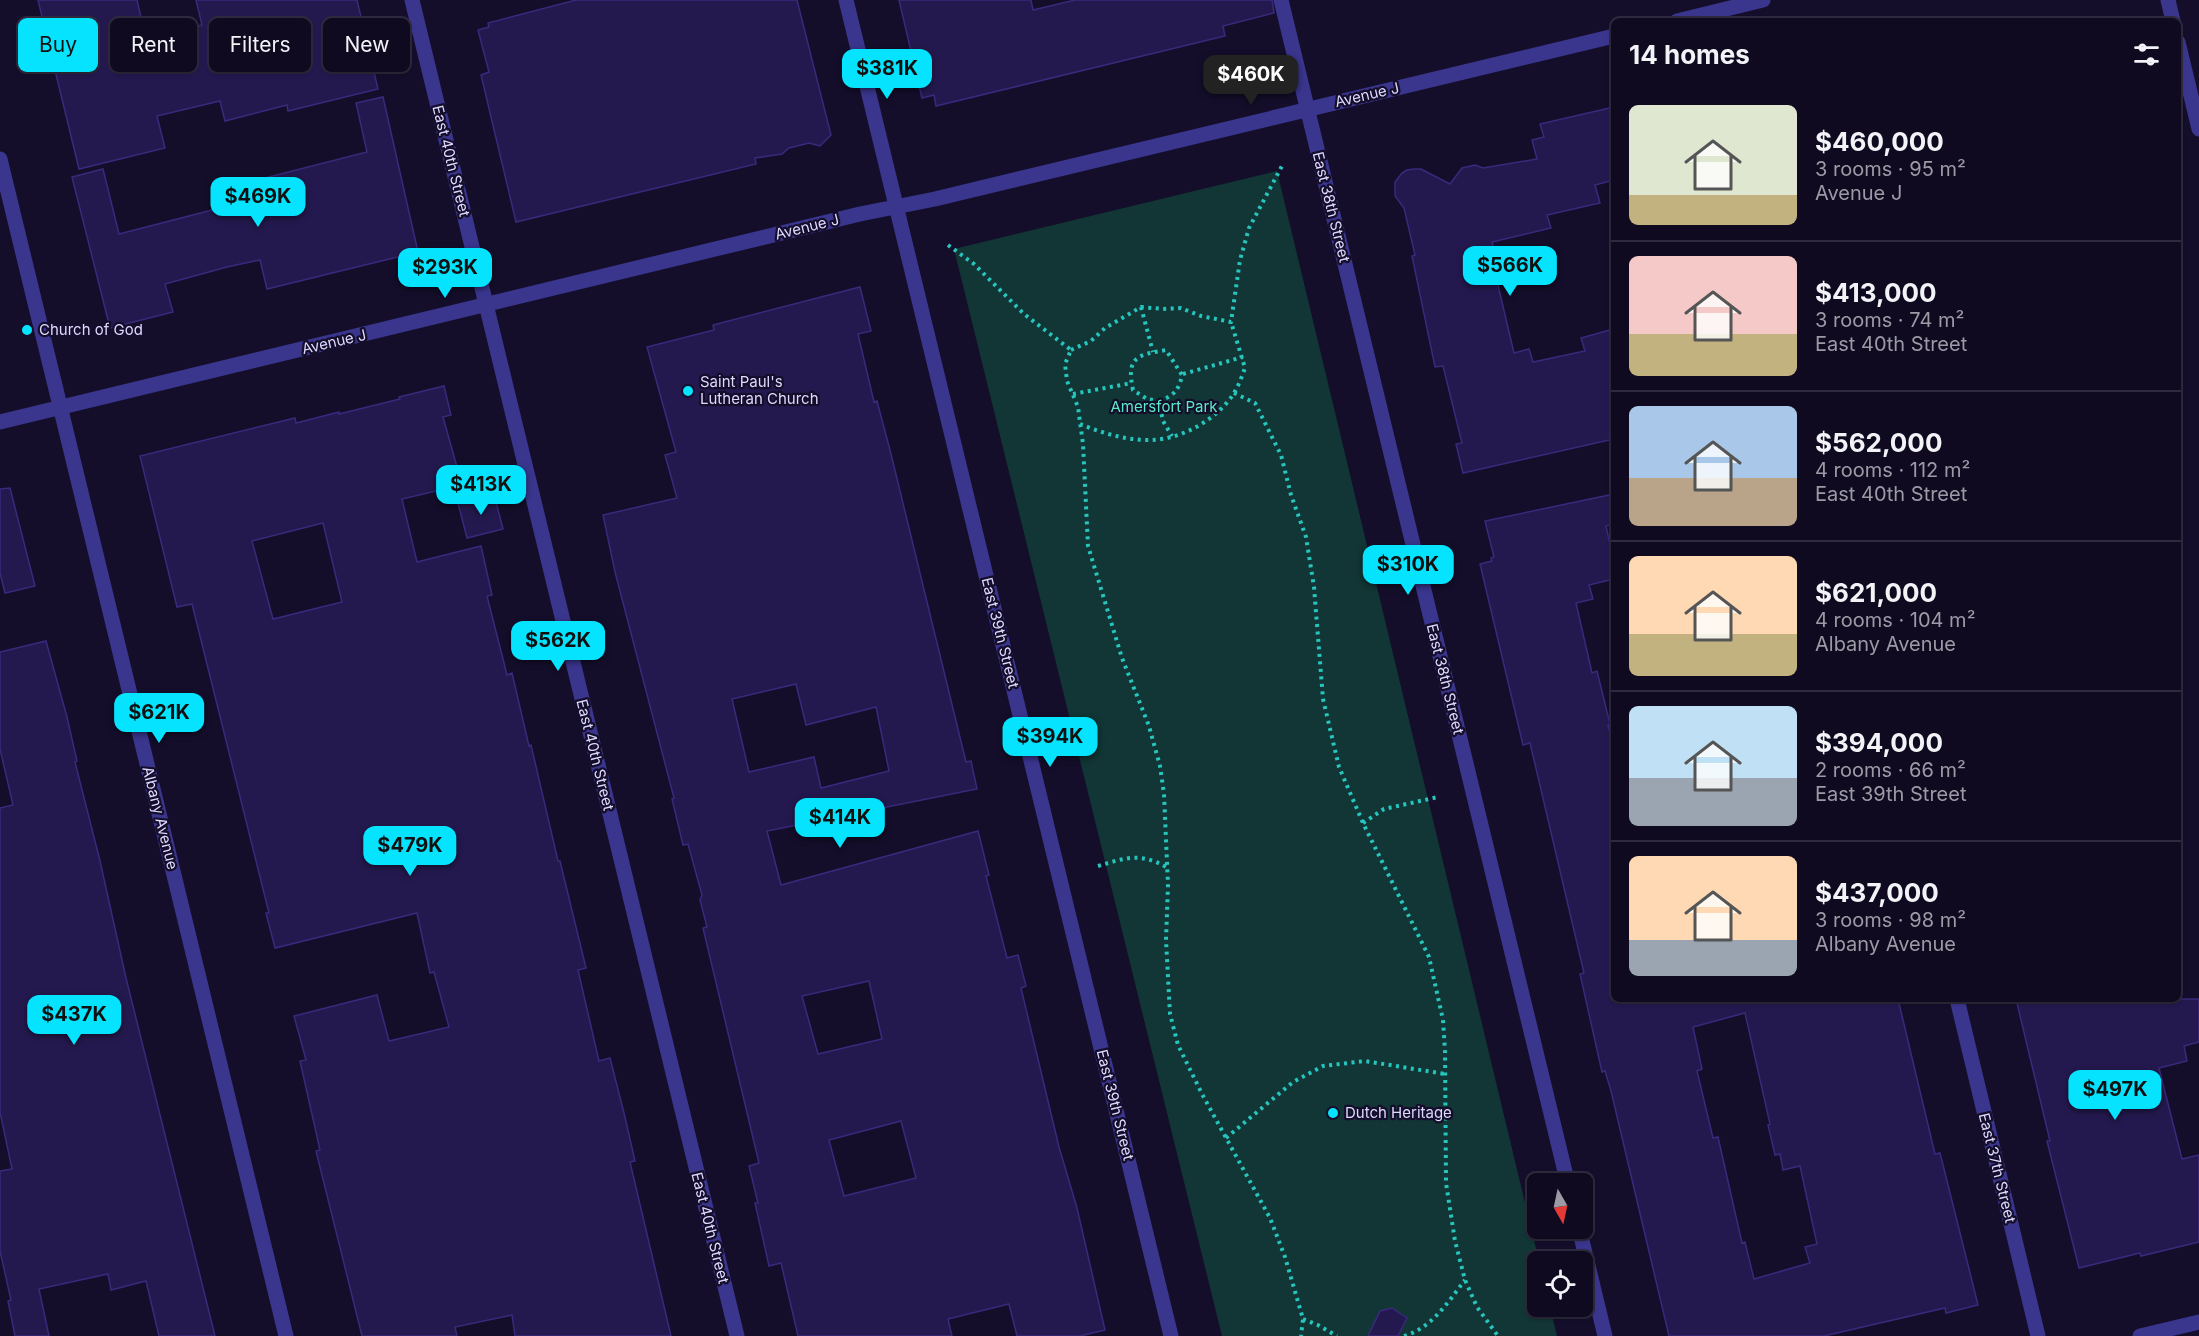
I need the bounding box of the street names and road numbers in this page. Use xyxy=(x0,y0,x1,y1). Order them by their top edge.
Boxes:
street label: Avenue J xyxy=(1333,78,1401,111)
street label: East 40th Street xyxy=(428,103,475,219)
street label: East 38th Street xyxy=(1309,150,1354,264)
street label: Avenue J xyxy=(773,209,841,244)
street label: Avenue J xyxy=(300,325,368,358)
street label: East 39th Street xyxy=(978,575,1023,690)
street label: East 38th Street xyxy=(1423,622,1468,736)
street label: East 40th Street xyxy=(572,697,619,813)
street label: Albany Avenue xyxy=(138,764,182,871)
street label: East 39th Street xyxy=(1093,1047,1138,1162)
street label: East 37th Street xyxy=(1975,1111,2020,1225)
street label: East 40th Street xyxy=(687,1170,734,1286)

